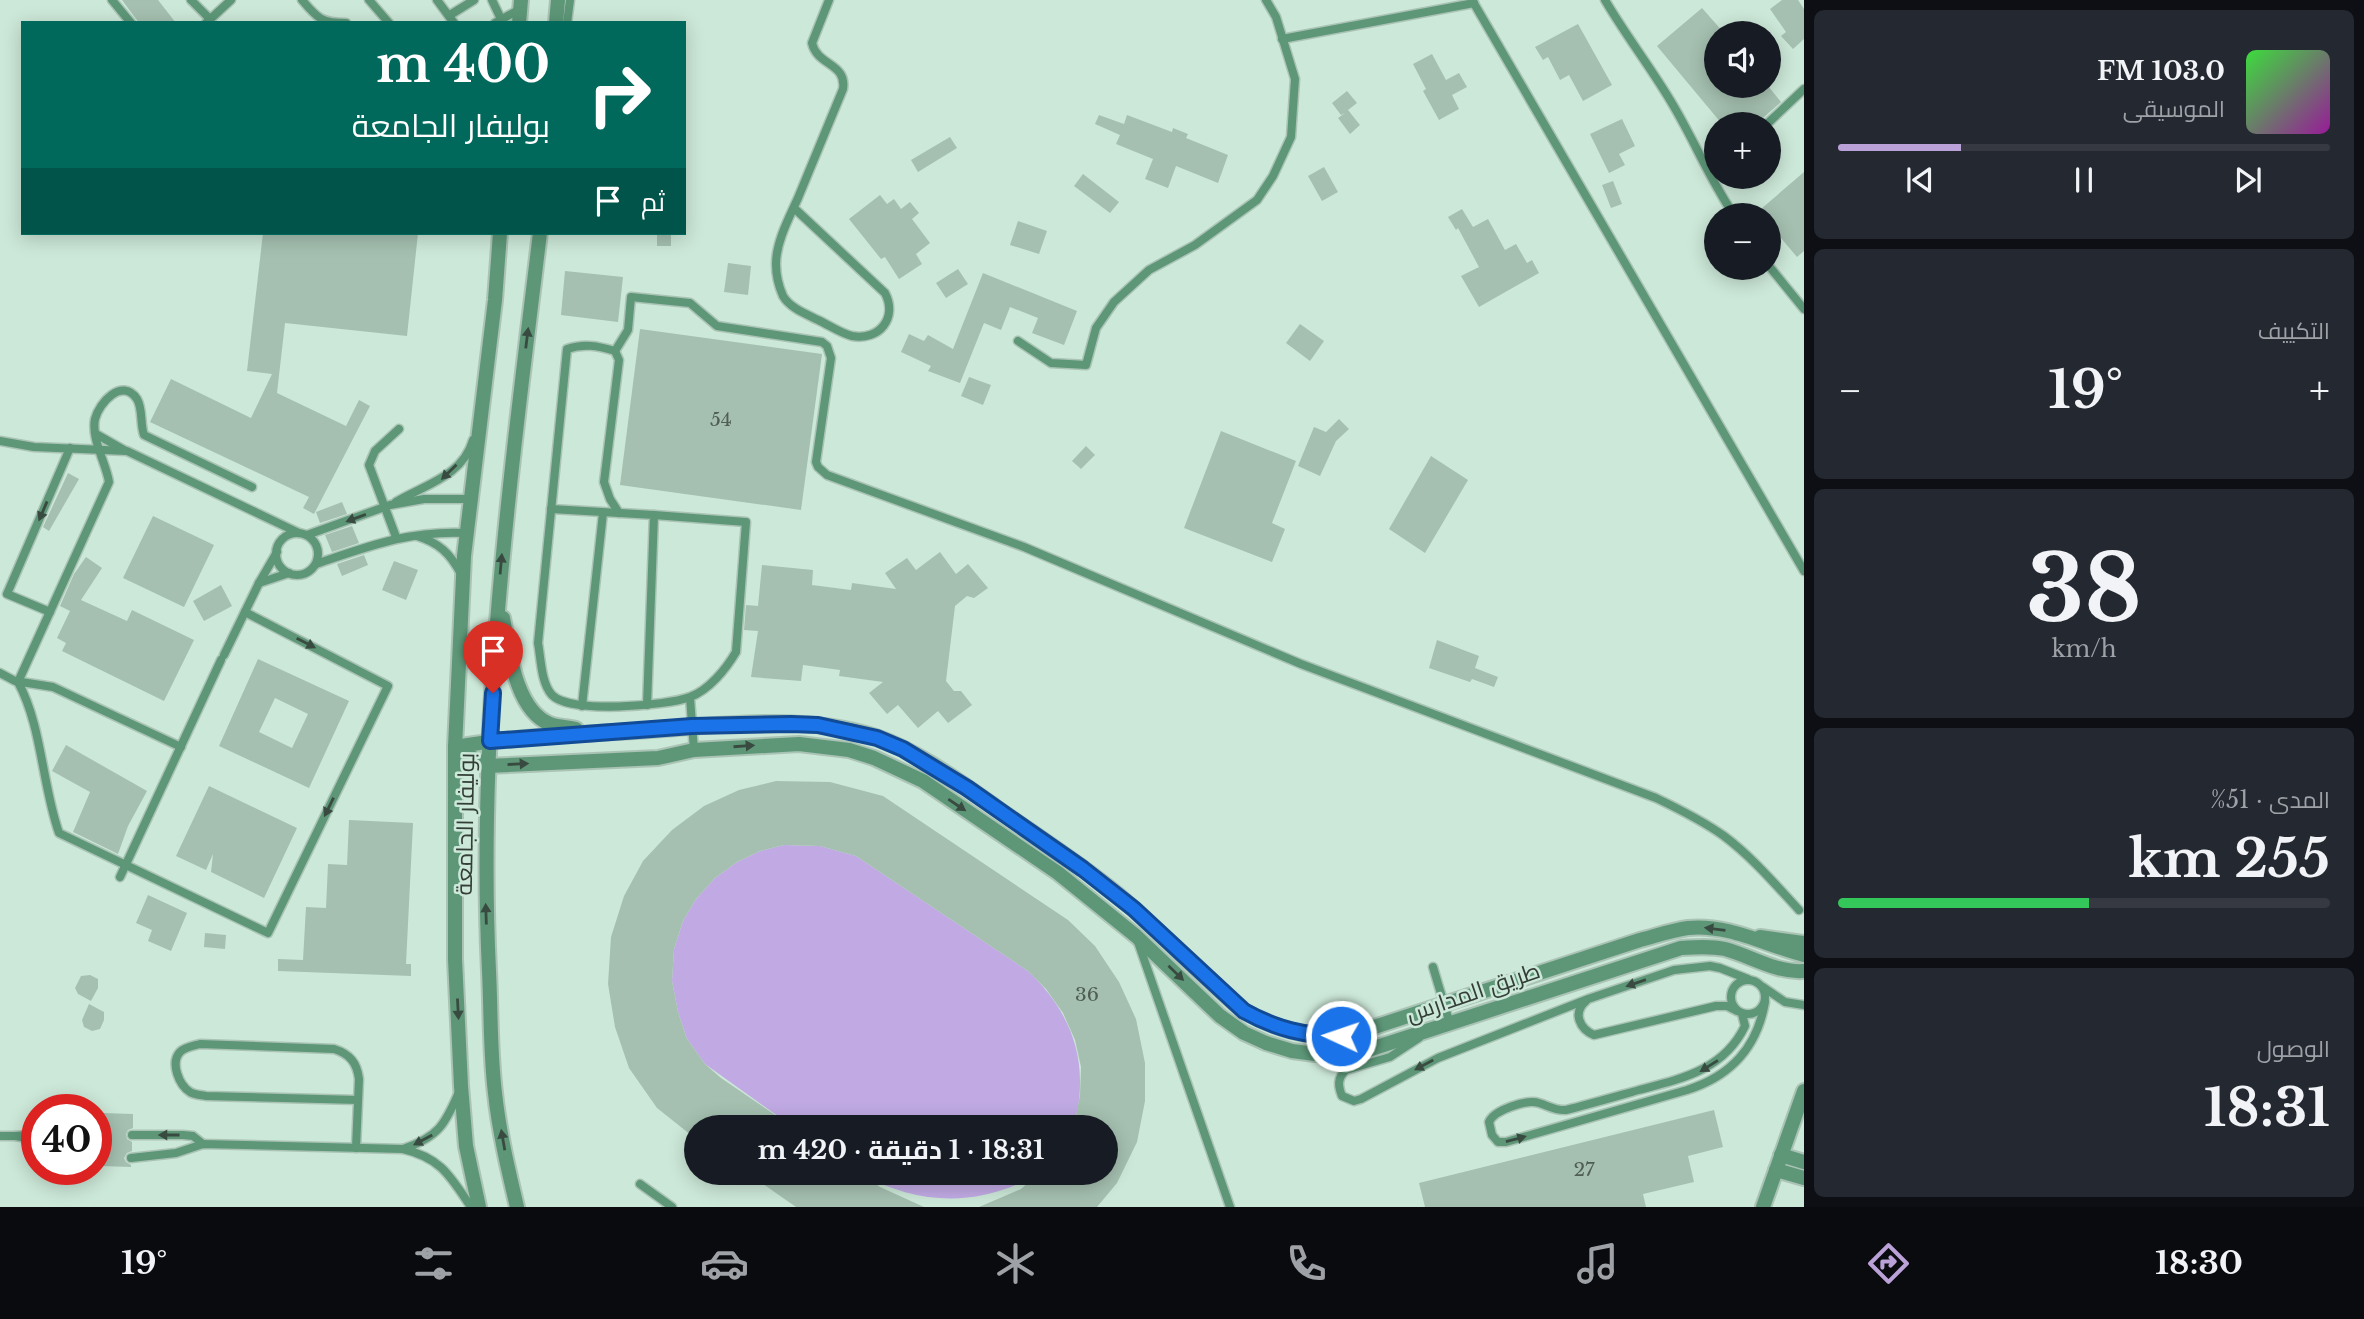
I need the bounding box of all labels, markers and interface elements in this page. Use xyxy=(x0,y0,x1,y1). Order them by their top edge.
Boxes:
map controls xyxy=(1704,21,1781,280)
button: sound xyxy=(1704,21,1781,98)
text: 400 m xyxy=(376,34,550,95)
icon: right xyxy=(574,49,665,140)
text: 103.0 FM xyxy=(2097,55,2225,87)
text: الموسيقى xyxy=(2123,95,2225,123)
text: بوليفار الجامعة xyxy=(352,106,550,146)
button: + xyxy=(1704,112,1781,189)
icon: previous xyxy=(1901,161,1939,199)
icon: pause xyxy=(2065,161,2103,199)
icon: next xyxy=(2229,161,2267,199)
icon: arrive xyxy=(589,182,627,220)
text: ثم xyxy=(641,186,665,218)
button: − xyxy=(1704,203,1781,280)
text: التكييف xyxy=(2258,317,2330,345)
one-way arrow xyxy=(521,327,532,349)
text: 19° xyxy=(2048,358,2123,422)
text: − xyxy=(1838,367,1862,414)
text: + xyxy=(2309,367,2330,414)
house number: 54 xyxy=(710,408,732,431)
one-way arrow xyxy=(440,464,458,480)
one-way arrow xyxy=(37,501,49,521)
one-way arrow xyxy=(346,513,367,524)
text: 38 xyxy=(2026,533,2142,646)
one-way arrow xyxy=(496,553,507,575)
pin xyxy=(463,621,523,693)
icon: arrive xyxy=(474,632,512,670)
text: km/h xyxy=(2051,635,2117,663)
one-way arrow xyxy=(296,637,316,649)
one-way arrow xyxy=(733,741,755,752)
street label: بوليفار الجامعة xyxy=(450,753,480,895)
one-way arrow xyxy=(507,758,529,769)
text: المدى · 51% xyxy=(2211,786,2330,814)
one-way arrow xyxy=(323,797,335,817)
one-way arrow xyxy=(948,798,967,811)
text: 255 km xyxy=(2128,827,2330,891)
one-way arrow xyxy=(481,902,492,924)
one-way arrow xyxy=(1704,923,1726,934)
street label: طريق المدارس xyxy=(1402,956,1544,1028)
one-way arrow xyxy=(1167,965,1184,981)
one-way arrow xyxy=(1626,978,1647,989)
house number: 36 xyxy=(1075,983,1099,1006)
one-way arrow xyxy=(452,998,463,1020)
position arrow xyxy=(1304,999,1378,1073)
text: الوصول xyxy=(2257,1035,2330,1063)
one-way arrow xyxy=(1415,1059,1434,1071)
one-way arrow xyxy=(1699,1059,1718,1072)
text: 18:31 xyxy=(2204,1076,2330,1140)
speed limit sign: 40 xyxy=(21,1094,112,1185)
one-way arrow xyxy=(158,1129,180,1141)
one-way arrow xyxy=(497,1129,508,1151)
one-way arrow xyxy=(1505,1133,1527,1144)
one-way arrow xyxy=(414,1134,433,1146)
text: 18:31 · 1 دقيقة · 420 m xyxy=(758,1134,1044,1166)
house number: 27 xyxy=(1573,1158,1595,1181)
icon: filters xyxy=(409,1239,458,1288)
icon: car xyxy=(700,1239,749,1288)
icon: climate xyxy=(991,1239,1040,1288)
icon: phone xyxy=(1282,1239,1331,1288)
icon: music xyxy=(1573,1239,1622,1288)
icon: directions xyxy=(1864,1239,1913,1288)
text: 19° xyxy=(121,1243,167,1283)
text: 18:30 xyxy=(2155,1243,2243,1283)

